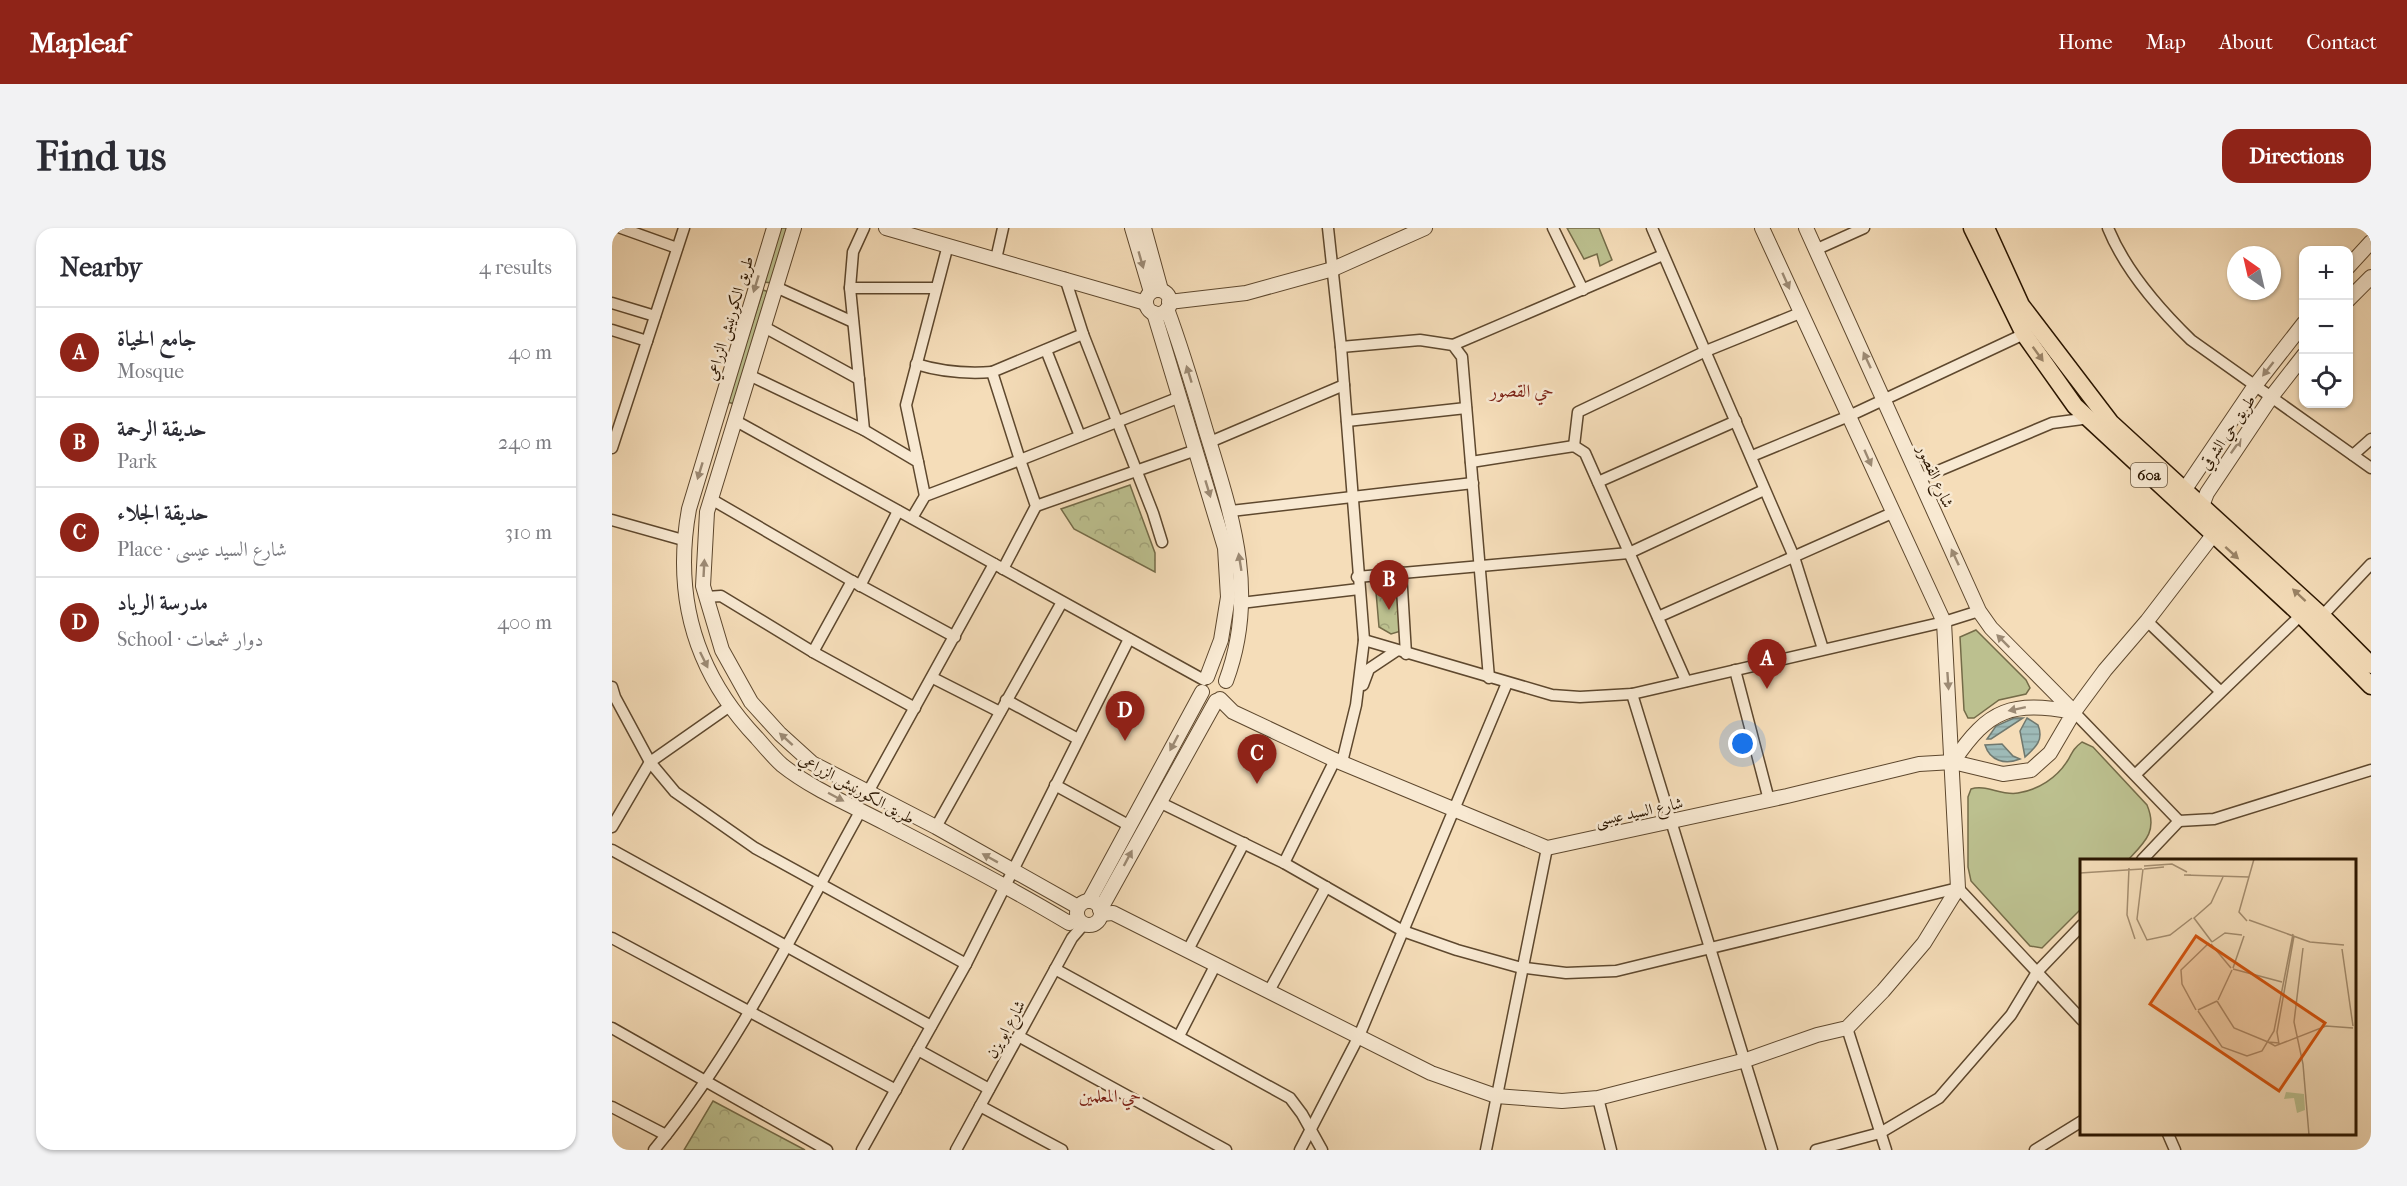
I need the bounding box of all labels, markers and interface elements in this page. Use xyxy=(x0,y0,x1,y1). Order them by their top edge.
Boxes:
text: Mapleaf xyxy=(30,26,127,59)
text: Home xyxy=(2058,30,2113,54)
text: Map xyxy=(2146,30,2186,54)
text: About xyxy=(2219,30,2273,54)
text: Contact xyxy=(2306,30,2377,54)
button: Directions xyxy=(2222,129,2371,183)
text: Find us xyxy=(36,132,166,181)
north arrow xyxy=(2227,246,2281,300)
map controls xyxy=(2299,246,2353,408)
button: + xyxy=(2299,246,2353,300)
one-way arrow xyxy=(1137,251,1146,269)
text: Nearby xyxy=(60,252,142,283)
street label: طريق الكورنيش الزراعي xyxy=(702,254,760,384)
text: 4 results xyxy=(479,256,552,279)
one-way arrow xyxy=(1781,273,1791,291)
one-way arrow xyxy=(751,275,760,293)
button: − xyxy=(2299,300,2353,354)
text: جامع الحياة xyxy=(117,326,197,352)
text: A xyxy=(73,341,86,364)
text: 40 m xyxy=(508,341,552,364)
one-way arrow xyxy=(2032,345,2044,361)
one-way arrow xyxy=(1863,351,1872,368)
button: locate xyxy=(2299,354,2353,408)
text: Mosque xyxy=(117,360,184,383)
one-way arrow xyxy=(2262,361,2275,377)
one-way arrow xyxy=(1184,365,1193,383)
district label: حي القصور xyxy=(1488,381,1554,406)
street label: طريق حي الشرقي xyxy=(2195,391,2262,475)
text: حديقة الرحمة xyxy=(117,416,207,442)
text: B xyxy=(73,431,86,454)
text: 240 m xyxy=(498,431,552,454)
one-way arrow xyxy=(2230,439,2242,455)
street label: شارع القصور xyxy=(1909,440,1958,512)
text: Park xyxy=(117,450,157,473)
one-way arrow xyxy=(1863,450,1872,467)
one-way arrow xyxy=(695,462,704,480)
road number: 60a xyxy=(2131,463,2167,487)
one-way arrow xyxy=(1204,480,1213,498)
text: حديقة الجلاء xyxy=(117,500,208,526)
text: C xyxy=(73,521,86,544)
text: 310 m xyxy=(505,521,552,544)
text: Place · شارع السيد عيسى xyxy=(117,538,287,561)
one-way arrow xyxy=(2225,546,2240,560)
one-way arrow xyxy=(1950,549,1959,566)
one-way arrow xyxy=(1235,552,1244,571)
one-way arrow xyxy=(699,559,709,578)
pin: B xyxy=(1370,560,1408,610)
one-way arrow xyxy=(2292,588,2307,602)
text: مدرسة الرياد xyxy=(117,590,208,616)
text: D xyxy=(72,611,87,634)
text: 400 m xyxy=(497,611,552,634)
text: School · دوار شمعات xyxy=(117,628,264,651)
one-way arrow xyxy=(1997,634,2011,648)
pin: A xyxy=(1748,640,1786,689)
one-way arrow xyxy=(700,651,709,668)
one-way arrow xyxy=(1943,671,1952,690)
pin: D xyxy=(1106,692,1144,741)
one-way arrow xyxy=(2007,705,2026,714)
your location xyxy=(1728,729,1757,758)
one-way arrow xyxy=(779,733,794,746)
pin: C xyxy=(1238,734,1276,784)
one-way arrow xyxy=(1169,735,1179,752)
street label: طريق الكورنيش الزراعي xyxy=(794,749,918,831)
one-way arrow xyxy=(828,793,845,802)
street label: شارع السيد عيسى xyxy=(1593,793,1686,834)
one-way arrow xyxy=(1123,849,1133,866)
one-way arrow xyxy=(982,852,998,863)
inset map xyxy=(2080,859,2356,1135)
street label: شارع ابو يزن xyxy=(982,997,1033,1064)
district label: حي المعلمين xyxy=(1079,1086,1141,1111)

